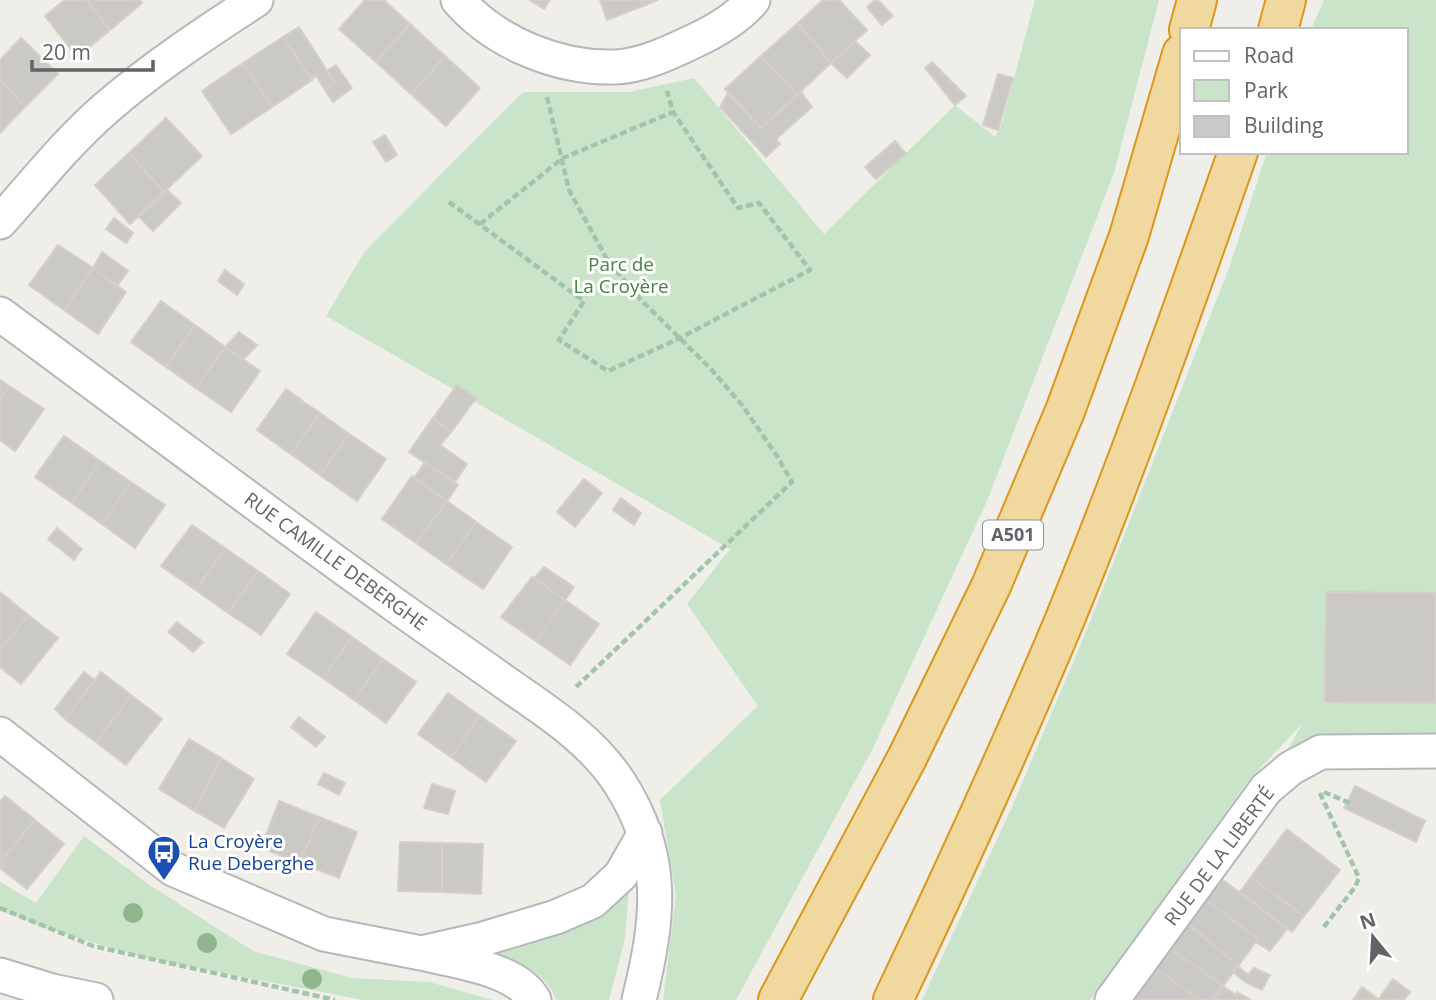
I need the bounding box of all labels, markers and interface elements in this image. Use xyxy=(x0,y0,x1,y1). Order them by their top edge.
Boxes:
scale bar xyxy=(32,28,152,72)
legend xyxy=(1180,28,1408,154)
text: 20 m xyxy=(42,38,91,66)
text: Road xyxy=(1244,41,1294,69)
text: Park xyxy=(1244,76,1288,104)
text: Building xyxy=(1244,111,1323,139)
park label: Parc de La Croyère xyxy=(573,251,669,299)
street label: RUE CAMILLE DEBERGHE xyxy=(239,486,433,636)
road number: A501 xyxy=(983,520,1043,550)
street label: RUE DE LA LIBERTÉ xyxy=(1158,781,1280,931)
place label: La Croyère Rue Deberghe xyxy=(188,828,314,876)
bus stop icon: La Croyère Rue Deberghe xyxy=(145,833,183,882)
north arrow xyxy=(1338,902,1408,972)
text: N xyxy=(1356,906,1379,936)

